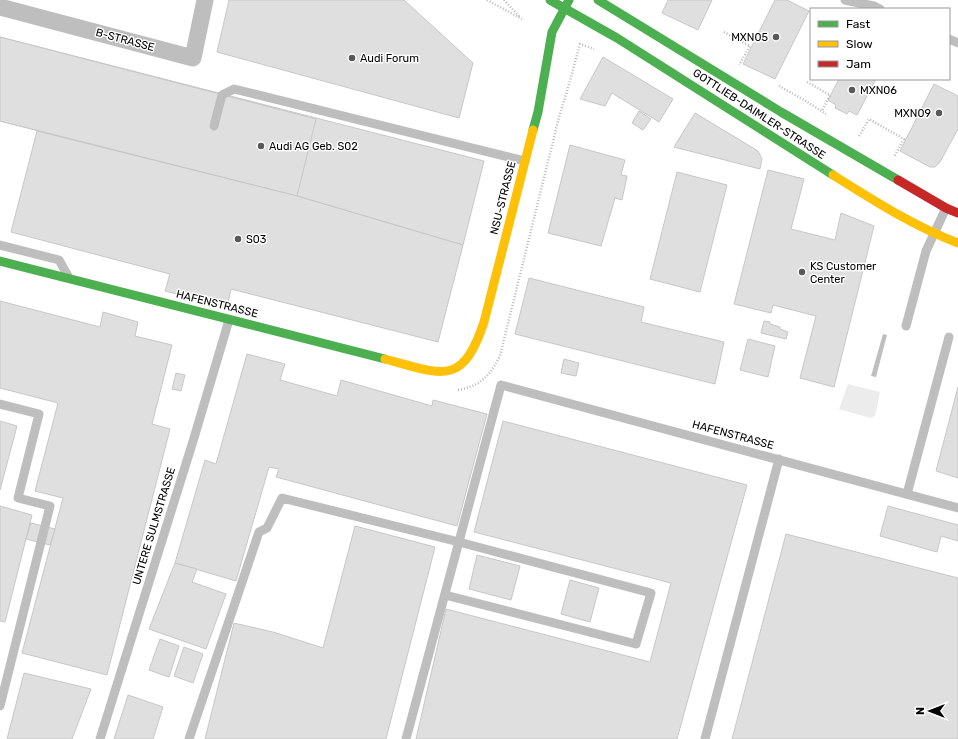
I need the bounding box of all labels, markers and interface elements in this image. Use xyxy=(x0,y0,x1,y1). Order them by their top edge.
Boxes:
legend xyxy=(810,8,950,80)
text: Fast xyxy=(846,17,870,31)
street label: B-STRASSE xyxy=(94,26,156,54)
place label: MXN05 xyxy=(731,31,768,44)
marker: MXN05 xyxy=(771,32,781,42)
text: Slow xyxy=(846,37,873,51)
place label: Audi Forum xyxy=(360,52,419,65)
marker: Audi Forum xyxy=(347,53,357,63)
text: Jam xyxy=(846,57,871,71)
street label: GOTTLIEB-DAIMLER-STRASSE xyxy=(690,66,828,162)
place label: MXN06 xyxy=(860,84,897,97)
marker: MXN06 xyxy=(847,85,857,95)
place label: MXN09 xyxy=(894,107,931,120)
marker: MXN09 xyxy=(934,108,944,118)
place label: Audi AG Geb. S02 xyxy=(269,140,358,153)
marker: Audi AG Geb. S02 xyxy=(256,141,266,151)
street label: NSU-STRASSE xyxy=(488,160,518,236)
place label: S03 xyxy=(246,233,267,246)
marker: S03 xyxy=(233,234,243,244)
place label: KS Customer Center xyxy=(810,260,877,286)
marker: KS Customer Center xyxy=(797,267,807,277)
street label: HAFENSTRASSE xyxy=(175,288,260,321)
street label: HAFENSTRASSE xyxy=(691,418,776,452)
street label: UNTERE SULMSTRASSE xyxy=(130,465,178,586)
north arrow xyxy=(910,691,950,731)
text: N xyxy=(914,707,927,715)

